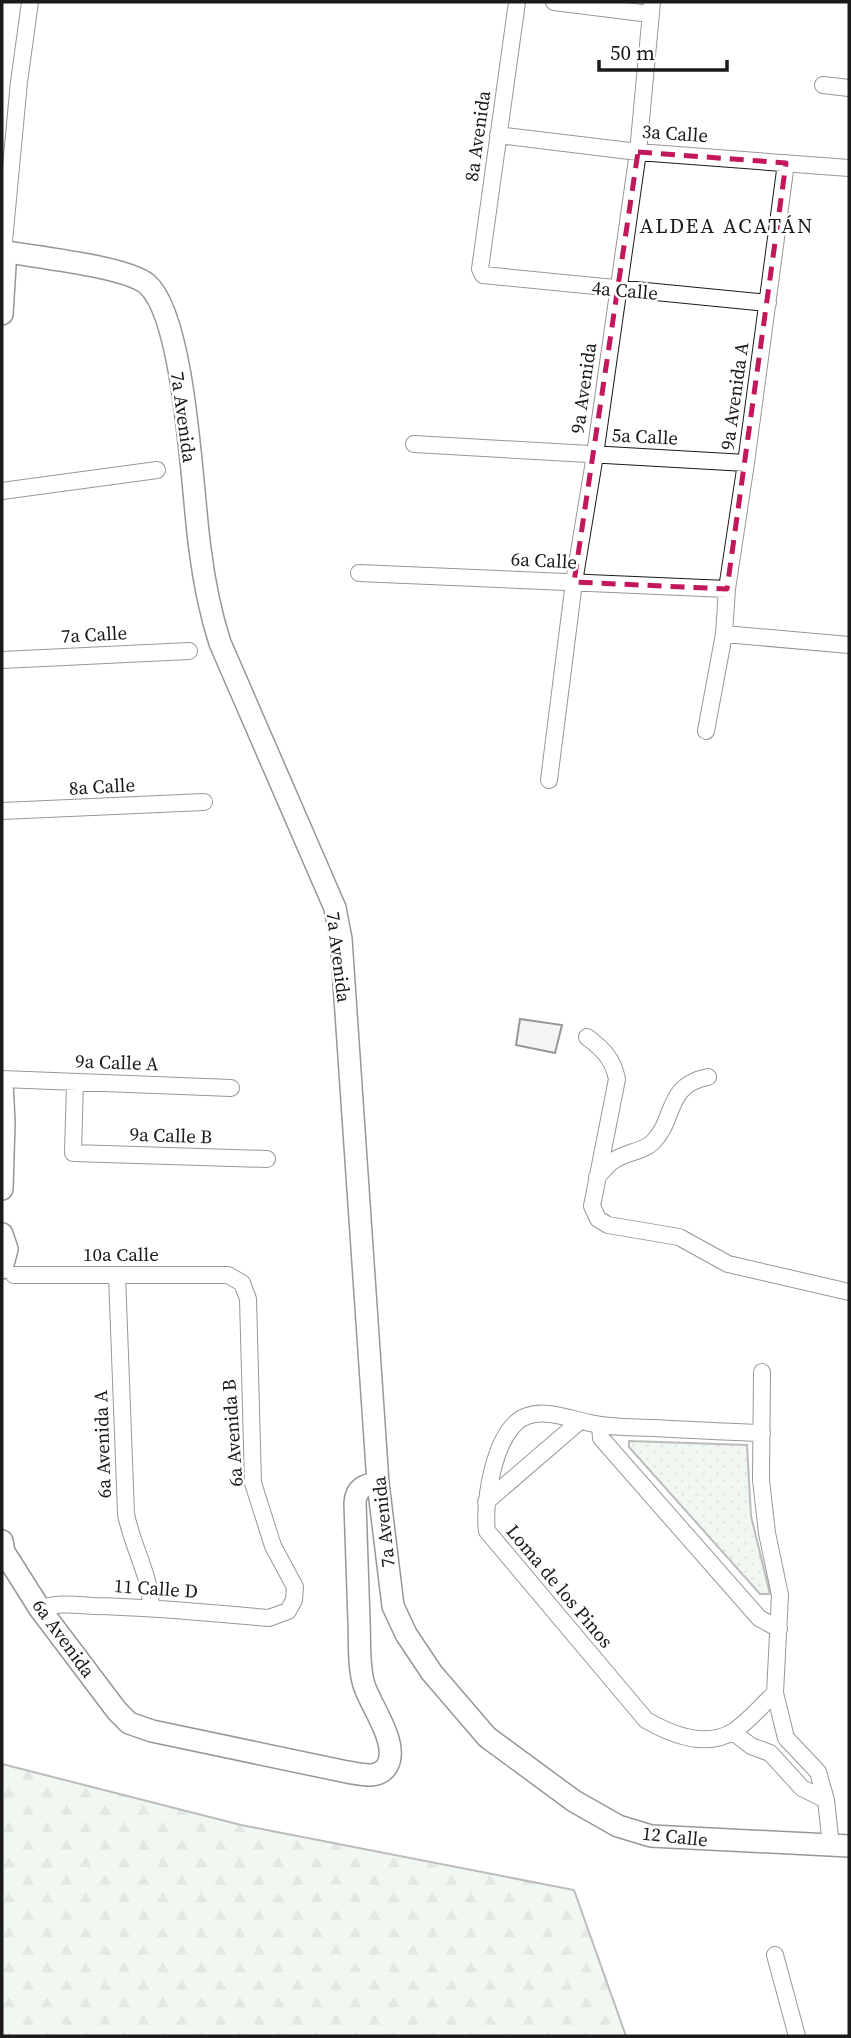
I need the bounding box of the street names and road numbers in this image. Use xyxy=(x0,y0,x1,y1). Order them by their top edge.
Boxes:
street label: 8a Avenida xyxy=(458,89,496,183)
street label: 3a Calle xyxy=(641,118,709,148)
street label: 4a Calle xyxy=(591,274,659,306)
street label: 9a Avenida A xyxy=(714,340,754,452)
street label: 9a Avenida xyxy=(564,341,602,435)
street label: 7a Avenida xyxy=(165,370,203,464)
street label: 5a Calle xyxy=(611,421,679,451)
street label: 6a Calle xyxy=(510,545,578,575)
street label: 7a Calle xyxy=(60,619,128,649)
street label: 8a Calle xyxy=(68,771,136,801)
street label: 7a Avenida xyxy=(321,910,358,1004)
street label: 9a Calle A xyxy=(75,1048,159,1076)
street label: 9a Calle B xyxy=(129,1121,213,1149)
street label: 10a Calle xyxy=(83,1241,159,1267)
street label: 6a Avenida B xyxy=(215,1378,249,1488)
street label: 6a Avenida A xyxy=(87,1389,117,1499)
street label: 7a Avenida xyxy=(365,1475,401,1569)
street label: Loma de los Pinos xyxy=(501,1519,619,1653)
street label: 11 Calle D xyxy=(113,1572,199,1604)
street label: 6a Avenida xyxy=(27,1593,102,1683)
street label: 12 Calle xyxy=(641,1820,709,1852)

